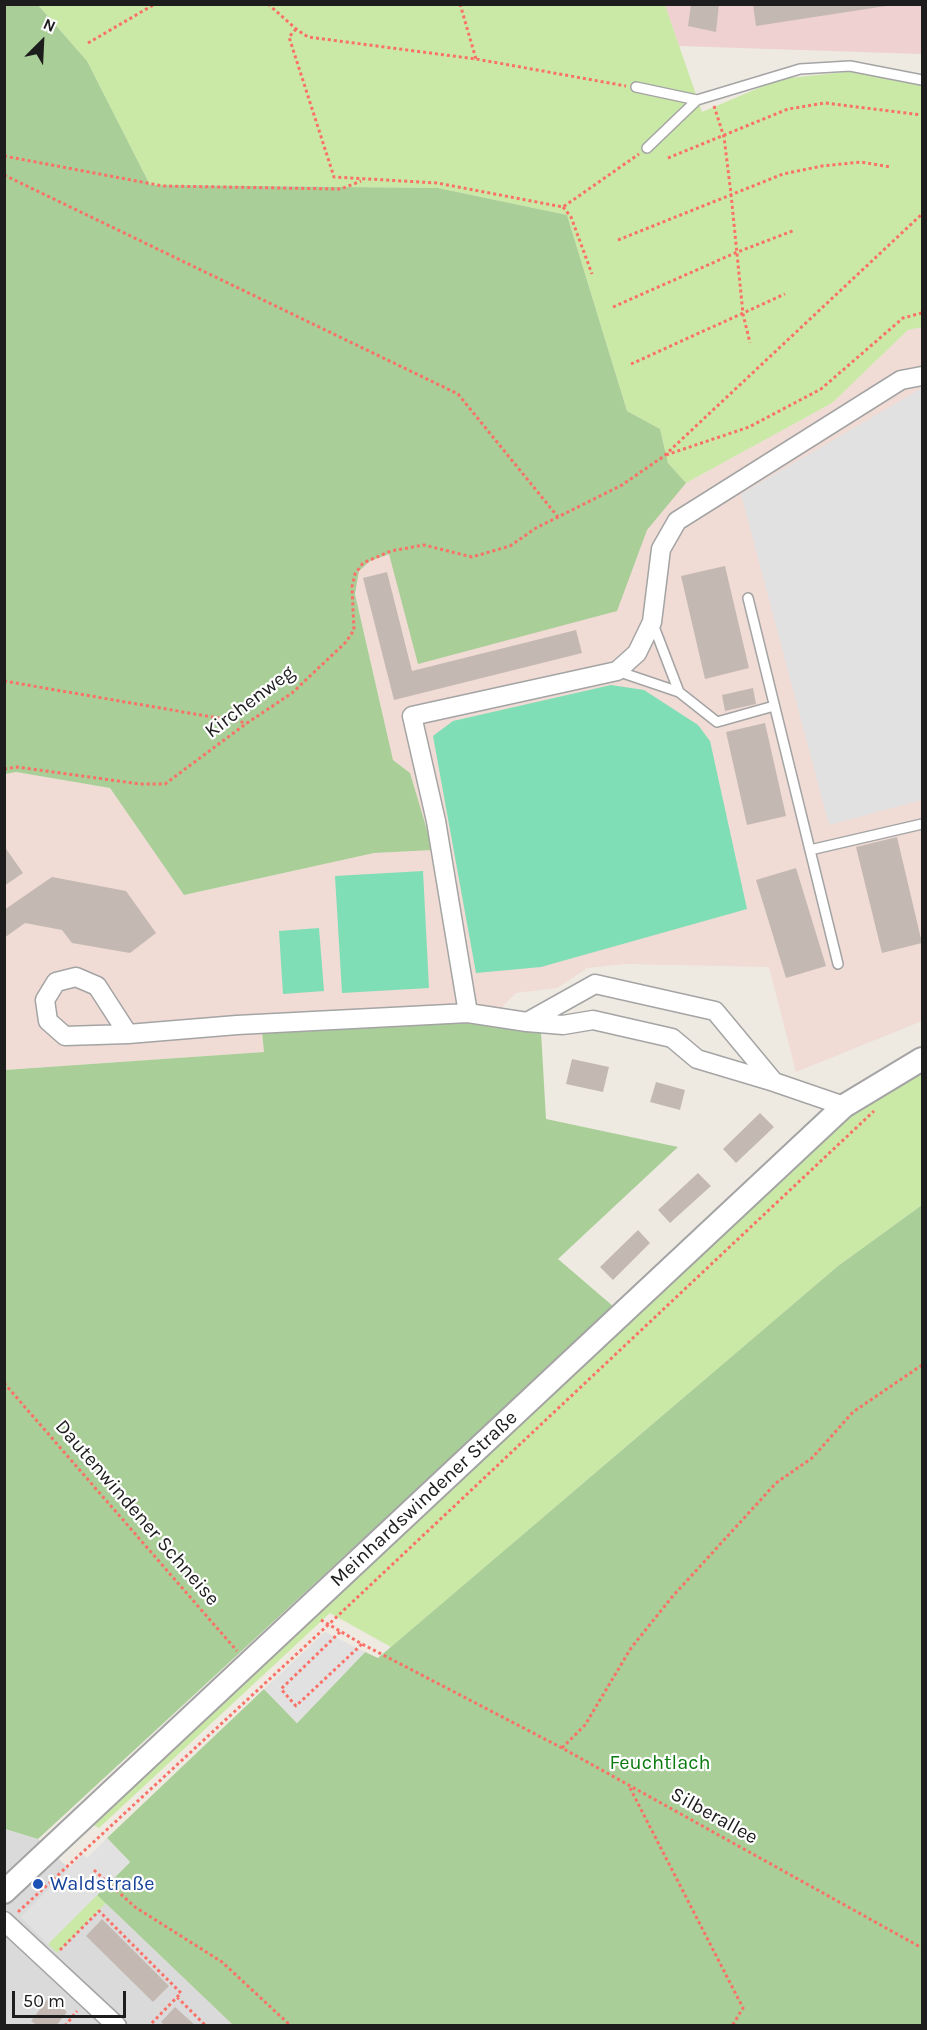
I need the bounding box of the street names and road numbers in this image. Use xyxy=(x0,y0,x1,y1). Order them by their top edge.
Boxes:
street label: Kirchenweg xyxy=(200,660,300,744)
street label: Meinhardswindener Straße xyxy=(325,1406,523,1592)
street label: Dautenwindener Schneise xyxy=(50,1415,224,1611)
street label: Silberallee xyxy=(666,1782,762,1850)

